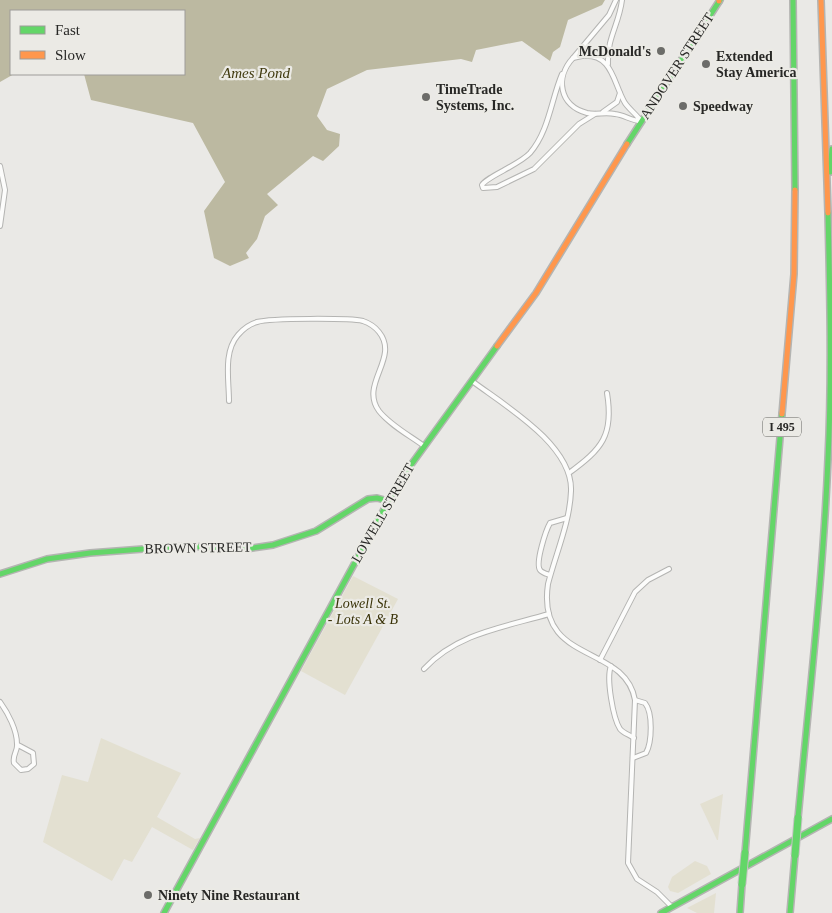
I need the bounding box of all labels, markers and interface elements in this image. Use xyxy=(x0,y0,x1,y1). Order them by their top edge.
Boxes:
legend xyxy=(10,10,185,75)
street label: ANDOVER STREET xyxy=(637,10,717,122)
text: Fast xyxy=(55,22,81,38)
place label: McDonald's xyxy=(579,44,652,59)
marker: McDonald's xyxy=(655,45,667,57)
text: Slow xyxy=(55,47,86,63)
place label: Extended Stay America xyxy=(716,49,796,80)
marker: Extended Stay America xyxy=(700,58,712,70)
water label: Ames Pond xyxy=(221,65,290,81)
place label: TimeTrade Systems, Inc. xyxy=(436,82,514,113)
marker: TimeTrade Systems, Inc. xyxy=(420,91,432,103)
place label: Speedway xyxy=(693,99,753,114)
marker: Speedway xyxy=(677,100,689,112)
road number: I 495 xyxy=(763,418,801,437)
street label: LOWELL STREET xyxy=(349,460,418,565)
street label: BROWN STREET xyxy=(144,540,252,556)
park label: Lowell St. - Lots A & B xyxy=(328,596,399,627)
place label: Ninety Nine Restaurant xyxy=(158,888,300,903)
marker: Ninety Nine Restaurant xyxy=(142,889,154,901)

